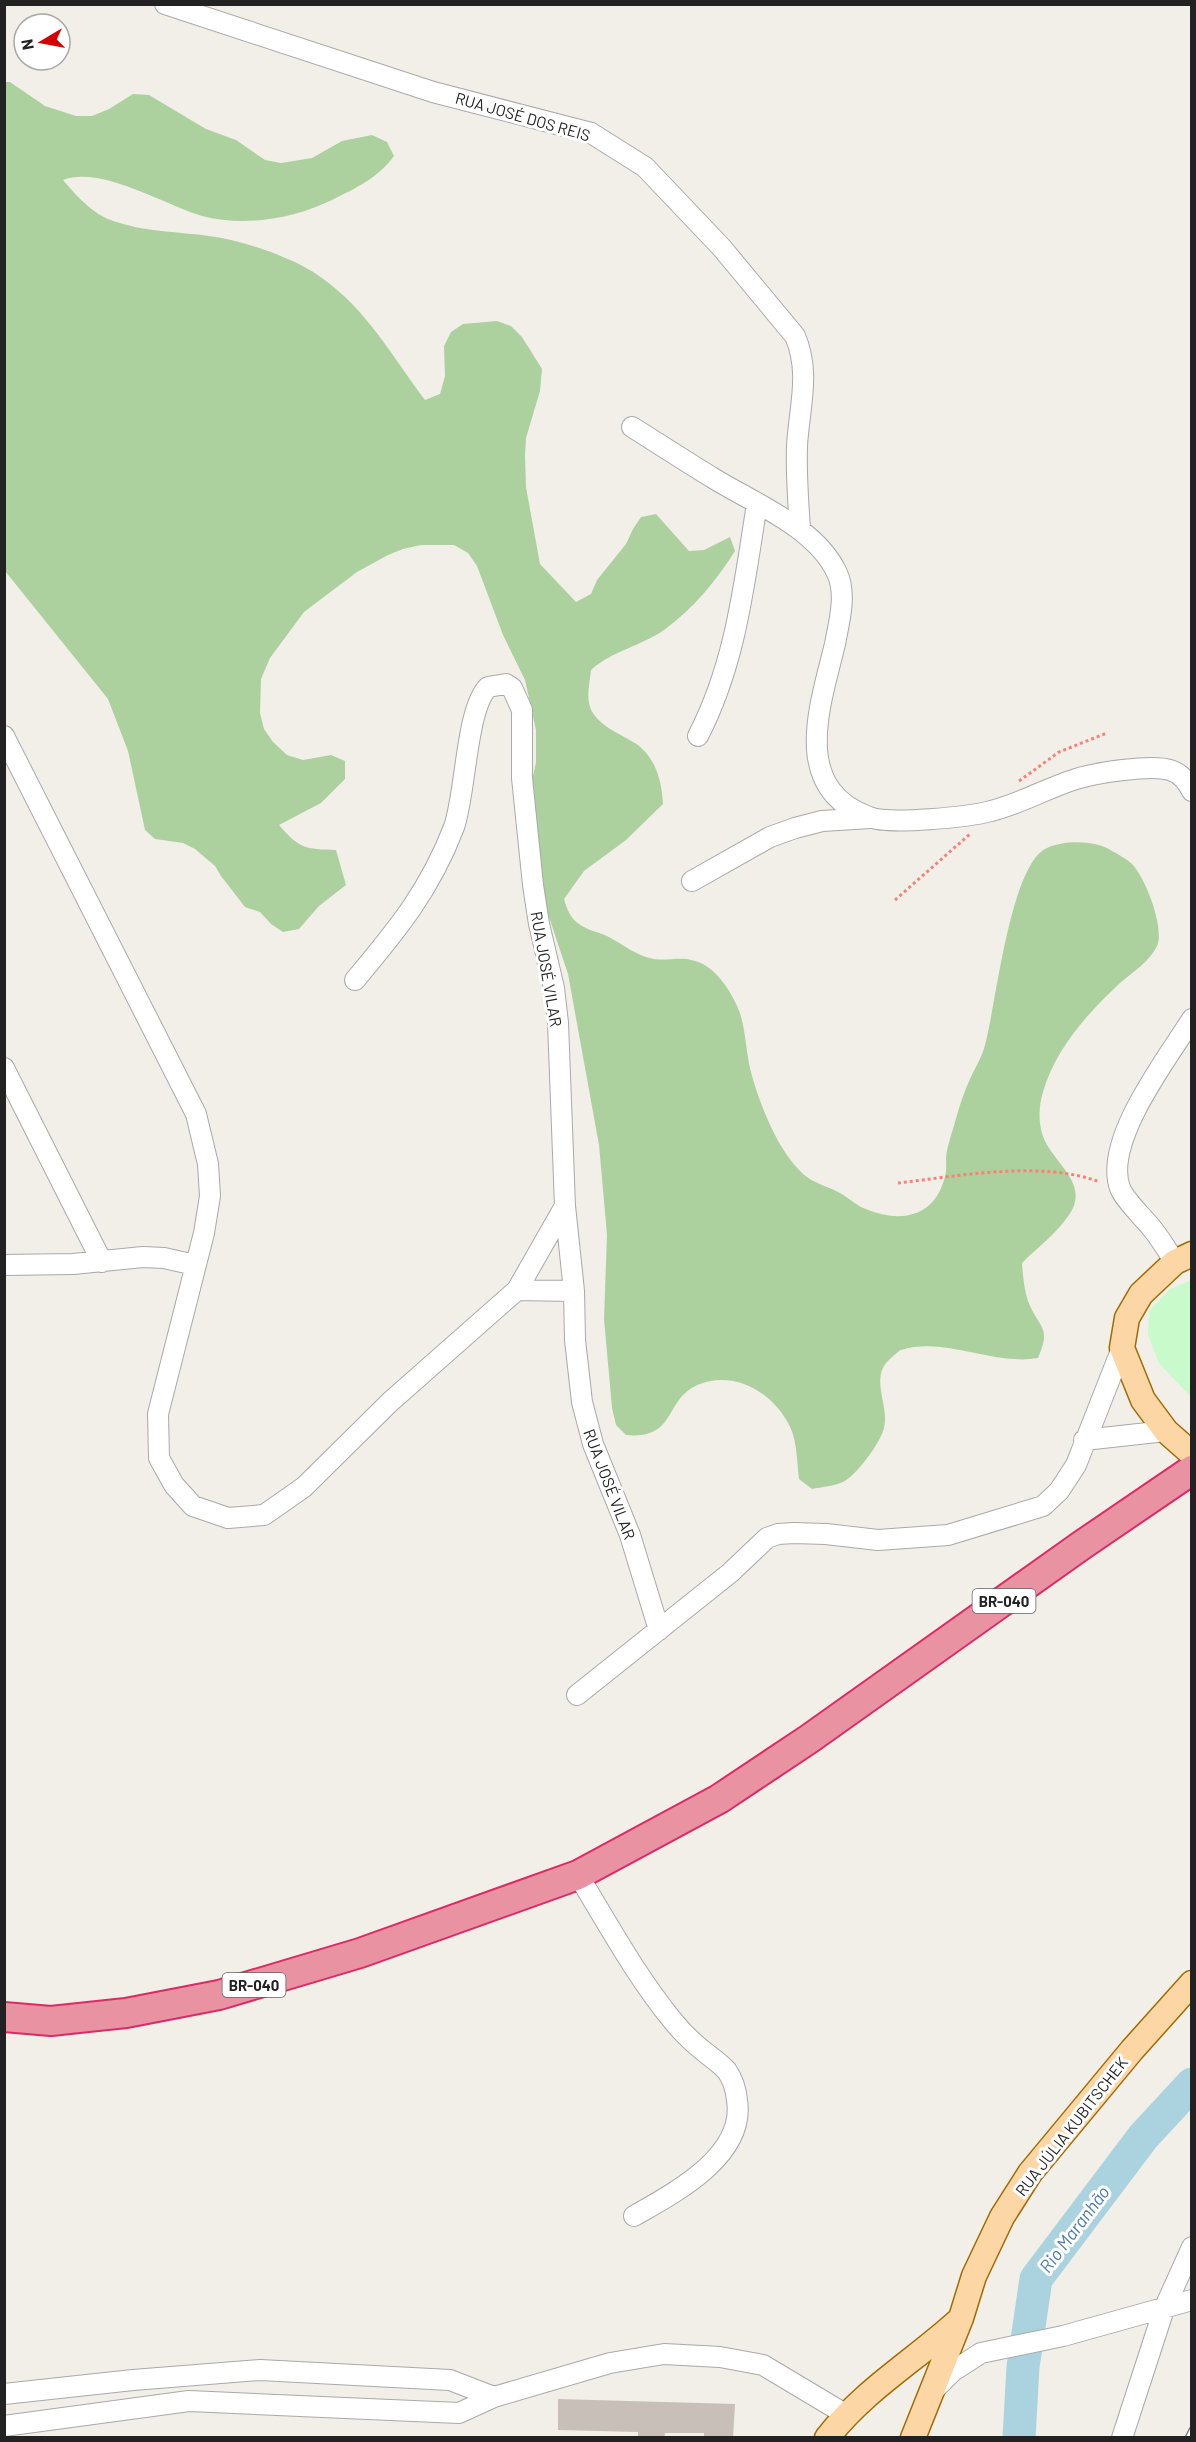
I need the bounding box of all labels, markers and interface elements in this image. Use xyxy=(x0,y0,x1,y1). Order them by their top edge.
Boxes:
north arrow xyxy=(12,12,72,72)
text: N xyxy=(16,38,37,52)
street label: RUA JOSÉ DOS REIS xyxy=(453,88,593,144)
street label: RUA JOSÉ VILAR xyxy=(527,910,567,1028)
street label: RUA JOSÉ VILAR xyxy=(580,1426,640,1542)
road number: BR-040 xyxy=(972,1589,1036,1613)
road number: BR-040 xyxy=(222,1973,286,1997)
street label: RUA JÚLIA KUBITSCHEK xyxy=(1011,2053,1131,2199)
water label: Rio Maranhão xyxy=(1034,2181,1114,2277)

